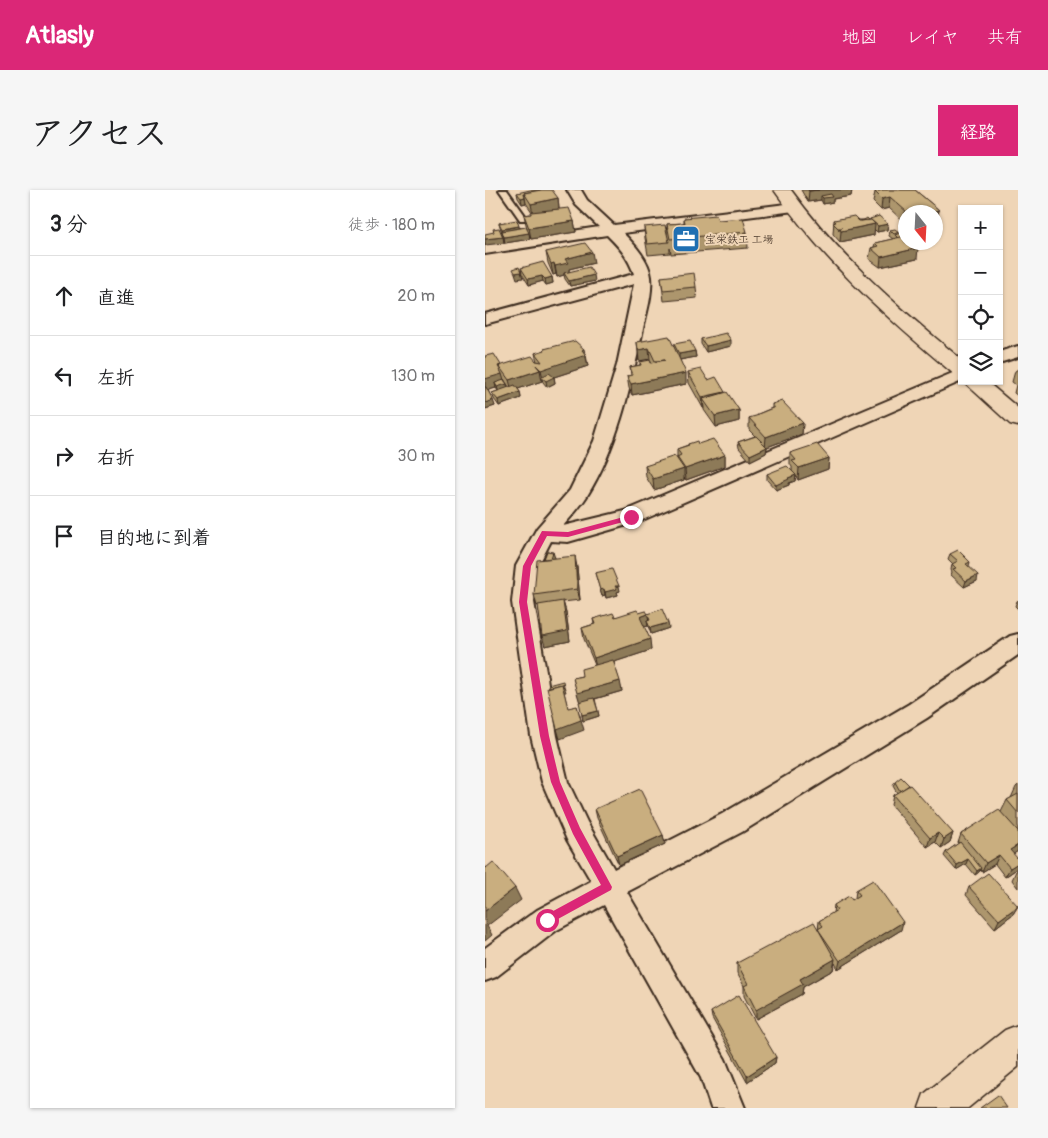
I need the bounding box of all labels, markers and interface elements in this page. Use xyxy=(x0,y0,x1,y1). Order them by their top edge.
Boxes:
text: Atlasly xyxy=(25,21,94,50)
text: 地図 xyxy=(842,26,878,49)
text: レイヤ xyxy=(906,26,959,49)
text: 共有 xyxy=(987,26,1023,49)
button: 経路 xyxy=(938,105,1018,156)
text: アクセス xyxy=(30,112,168,156)
north arrow xyxy=(898,205,943,250)
map controls xyxy=(958,205,1003,385)
button: + xyxy=(958,205,1003,250)
text: 3 分 xyxy=(50,211,87,238)
text: 徒歩 · 180 m xyxy=(348,215,435,235)
office icon: 宝栄鉄工 工場 xyxy=(671,224,701,254)
place label: 宝栄鉄工 工場 xyxy=(705,233,773,246)
button: − xyxy=(958,250,1003,295)
icon: ahead xyxy=(50,282,78,310)
text: 直進 xyxy=(97,286,135,310)
text: 20 m xyxy=(397,286,435,306)
button: locate xyxy=(958,295,1003,340)
button: layers xyxy=(958,340,1003,385)
icon: left xyxy=(50,362,78,390)
text: 左折 xyxy=(97,366,135,390)
text: 130 m xyxy=(391,366,435,386)
icon: right xyxy=(50,442,78,470)
text: 右折 xyxy=(97,446,135,470)
text: 30 m xyxy=(397,446,435,466)
route end xyxy=(620,506,643,529)
icon: arrive xyxy=(50,522,78,550)
text: 目的地に到着 xyxy=(97,526,211,550)
route start xyxy=(536,909,559,932)

